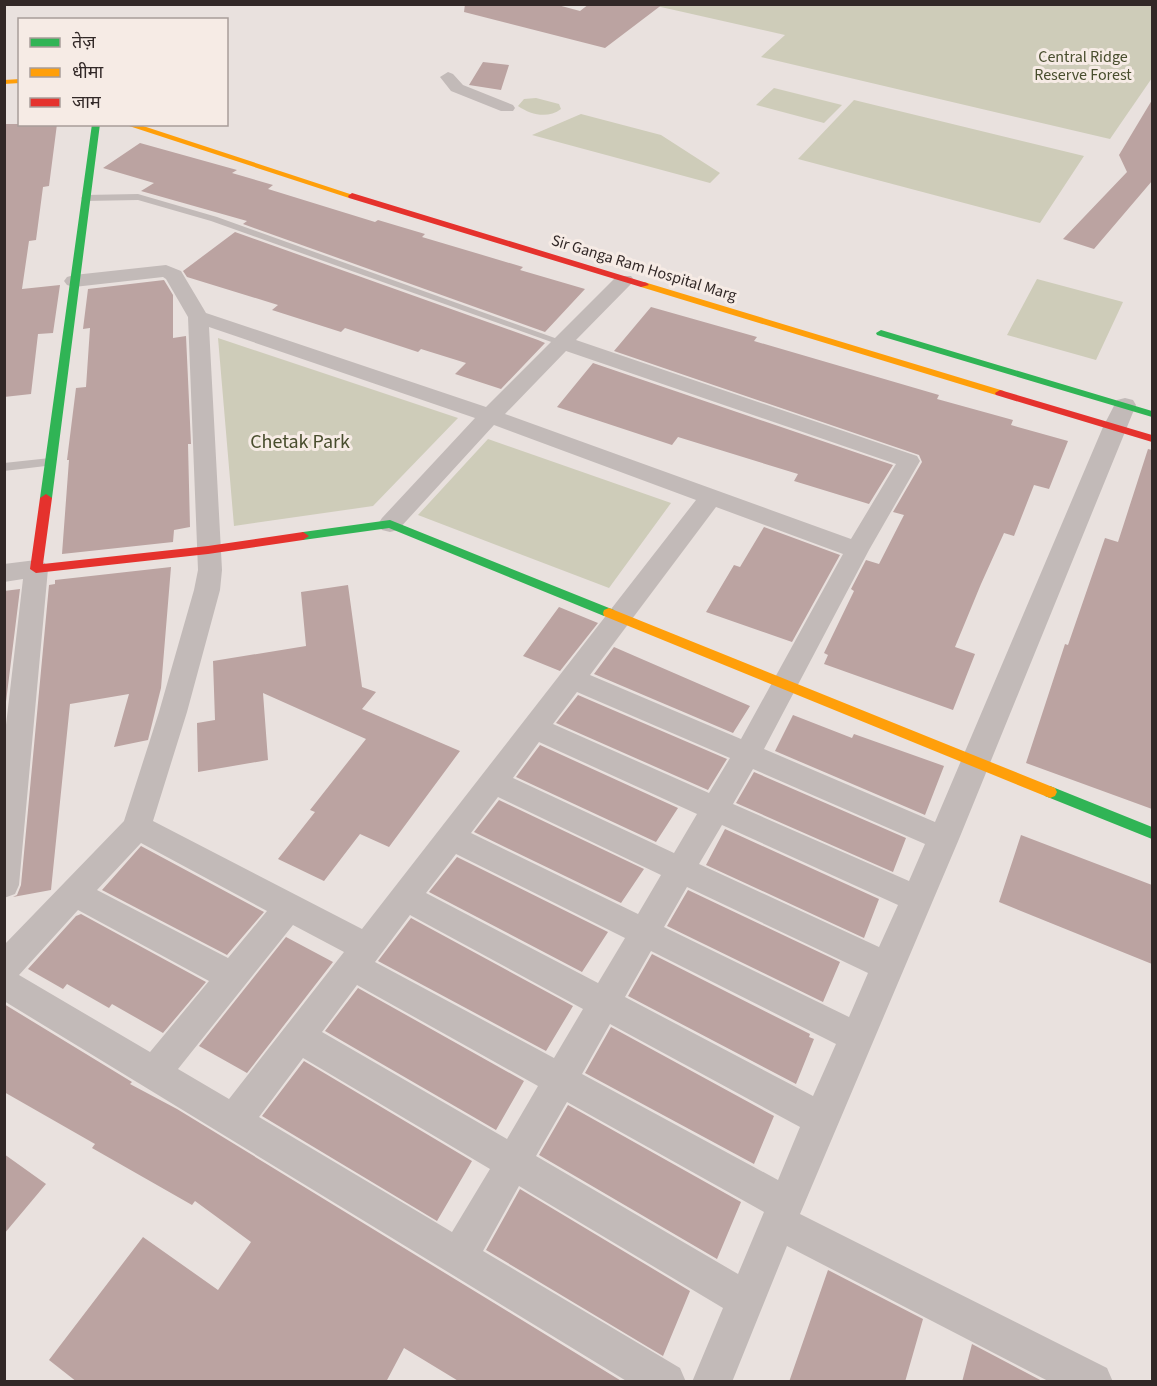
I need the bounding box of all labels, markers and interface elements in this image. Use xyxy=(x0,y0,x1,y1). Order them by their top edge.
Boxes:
legend xyxy=(18,18,228,126)
text: तेज़ xyxy=(72,30,96,55)
park label: Central Ridge Reserve Forest xyxy=(1034,46,1132,86)
text: धीमा xyxy=(72,60,103,85)
text: जाम xyxy=(72,90,102,115)
street label: Sir Ganga Ram Hospital Marg xyxy=(549,229,739,307)
park label: Chetak Park xyxy=(250,428,350,456)

